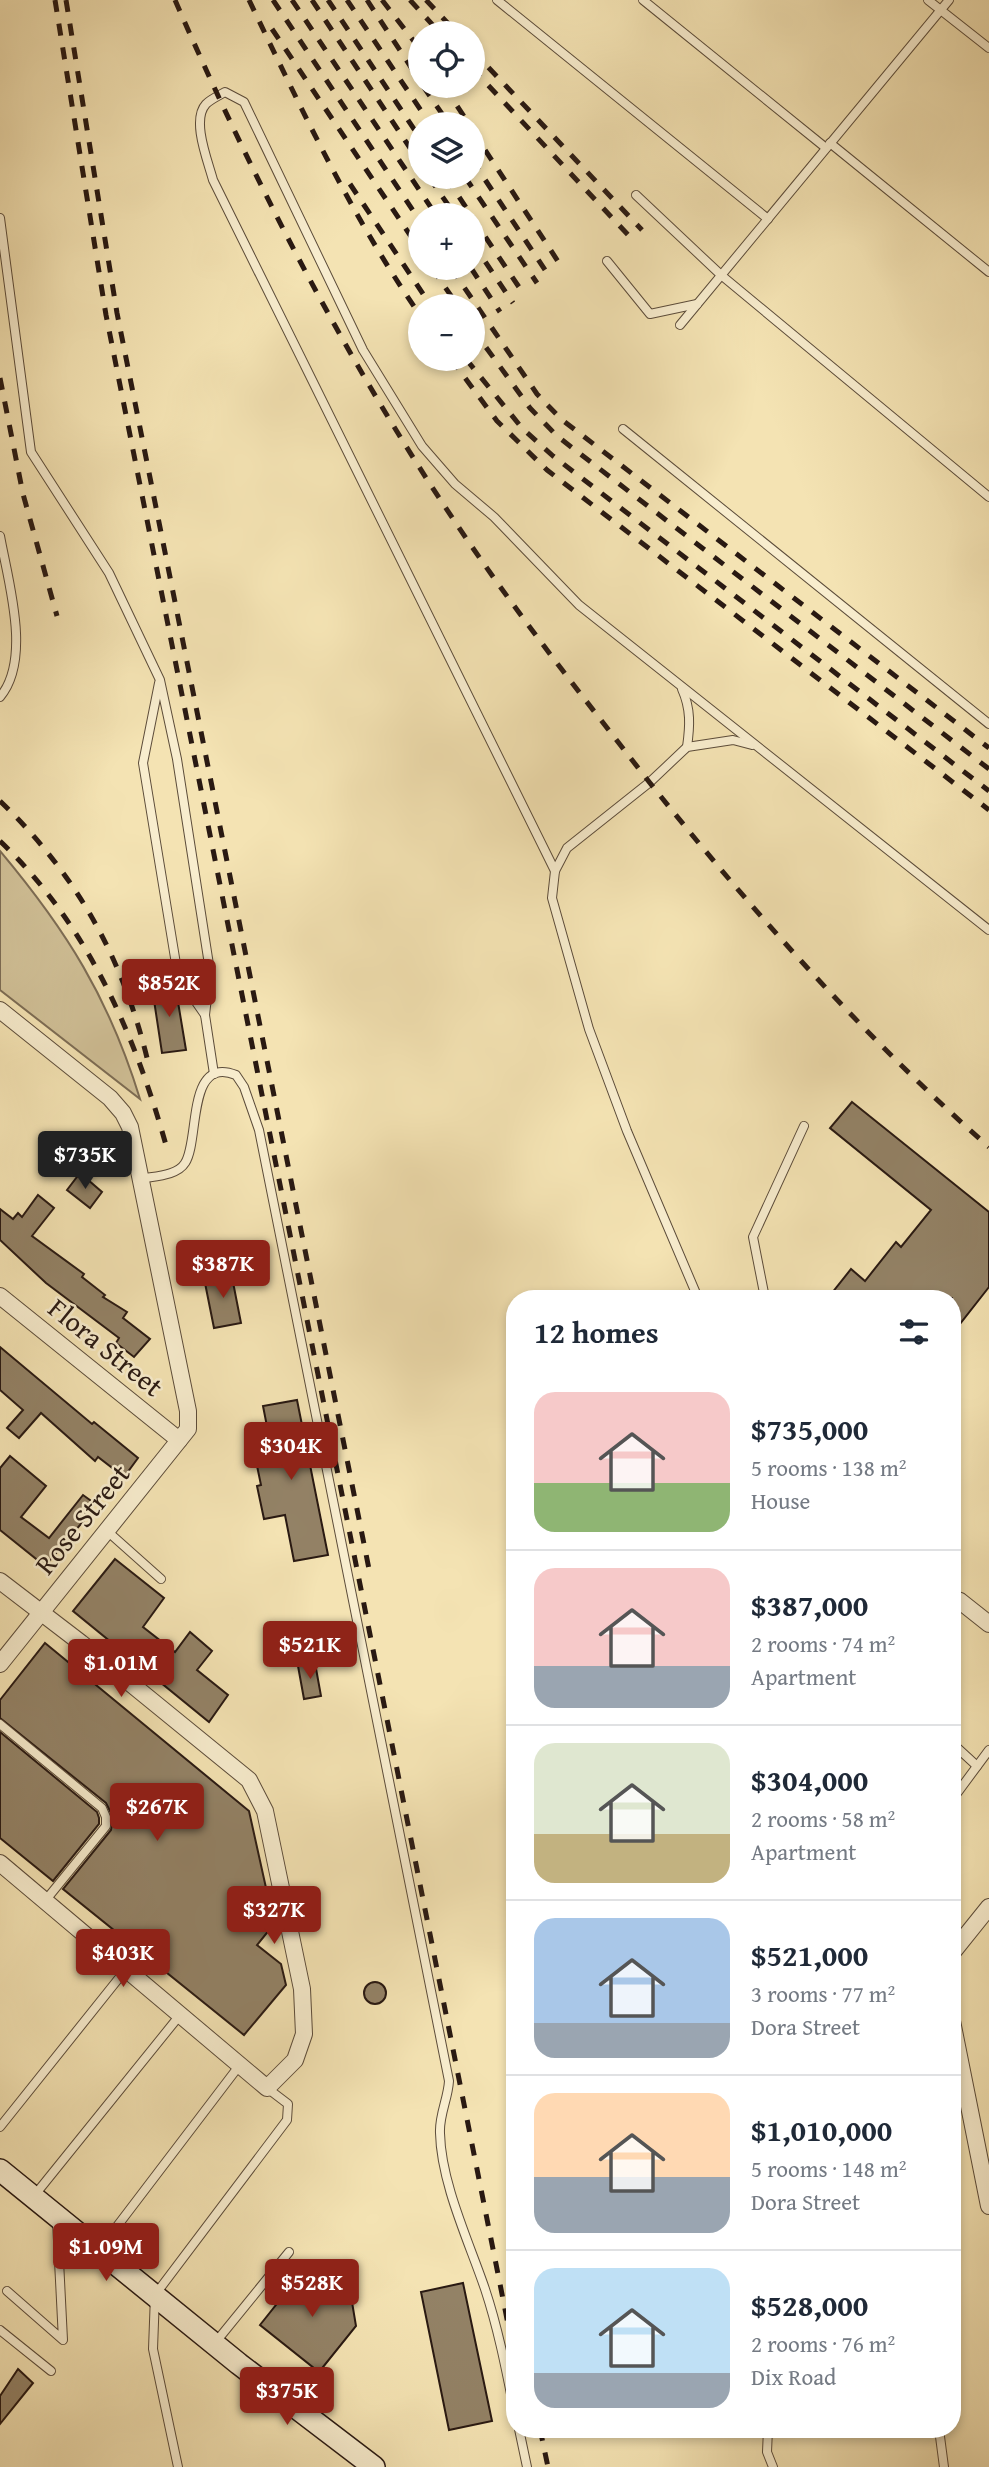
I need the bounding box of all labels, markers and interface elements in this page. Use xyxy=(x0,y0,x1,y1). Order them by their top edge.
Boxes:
map controls xyxy=(408,21,485,371)
button: locate xyxy=(408,21,485,98)
button: layers xyxy=(408,112,485,189)
button: + xyxy=(408,203,485,280)
button: − xyxy=(408,294,485,371)
pin: $852K xyxy=(120,960,218,1019)
text: $852K xyxy=(138,965,200,998)
pin: $735K xyxy=(36,1132,134,1191)
text: $735K xyxy=(54,1137,116,1170)
pin: $387K xyxy=(174,1240,272,1300)
text: $387K xyxy=(192,1246,254,1279)
street label: Flora Street xyxy=(40,1287,173,1406)
text: 12 homes xyxy=(534,1310,659,1354)
icon: filters xyxy=(895,1313,933,1351)
text: $735,000 xyxy=(751,1407,868,1451)
icon: home xyxy=(590,1420,674,1504)
pin: $304K xyxy=(242,1422,340,1482)
text: $304K xyxy=(260,1428,322,1461)
text: 5 rooms · 138 m² xyxy=(751,1451,906,1484)
street label: Rose Street xyxy=(24,1455,139,1583)
text: House xyxy=(751,1484,810,1517)
text: $387,000 xyxy=(751,1583,868,1627)
icon: home xyxy=(590,1596,674,1680)
pin: $521K xyxy=(261,1622,359,1681)
text: $521K xyxy=(279,1627,341,1660)
text: 2 rooms · 74 m² xyxy=(751,1627,895,1660)
pin: $1.01M xyxy=(64,1640,178,1699)
text: $1.01M xyxy=(84,1645,158,1678)
text: Apartment xyxy=(751,1660,856,1693)
text: $304,000 xyxy=(751,1758,868,1802)
icon: home xyxy=(590,1771,674,1855)
pin: $267K xyxy=(108,1784,206,1843)
text: $267K xyxy=(126,1789,188,1822)
text: 2 rooms · 58 m² xyxy=(751,1802,895,1835)
text: Apartment xyxy=(751,1835,856,1868)
pin: $327K xyxy=(225,1886,323,1946)
text: $327K xyxy=(243,1892,305,1925)
pin: $403K xyxy=(74,1930,172,1989)
text: $521,000 xyxy=(751,1933,868,1977)
text: $403K xyxy=(92,1935,154,1968)
icon: home xyxy=(590,1946,674,2030)
text: 3 rooms · 77 m² xyxy=(751,1977,895,2010)
text: Dora Street xyxy=(751,2010,860,2043)
text: $1,010,000 xyxy=(751,2108,892,2152)
icon: home xyxy=(590,2121,674,2205)
text: 5 rooms · 148 m² xyxy=(751,2152,906,2185)
text: Dora Street xyxy=(751,2185,860,2218)
pin: $1.09M xyxy=(49,2224,163,2283)
text: $1.09M xyxy=(69,2229,143,2262)
pin: $528K xyxy=(263,2260,361,2319)
text: $528K xyxy=(281,2265,343,2298)
text: $528,000 xyxy=(751,2283,868,2327)
icon: home xyxy=(590,2296,674,2380)
text: 2 rooms · 76 m² xyxy=(751,2327,895,2360)
text: Dix Road xyxy=(751,2360,836,2393)
pin: $375K xyxy=(238,2368,336,2427)
text: $375K xyxy=(256,2373,318,2406)

